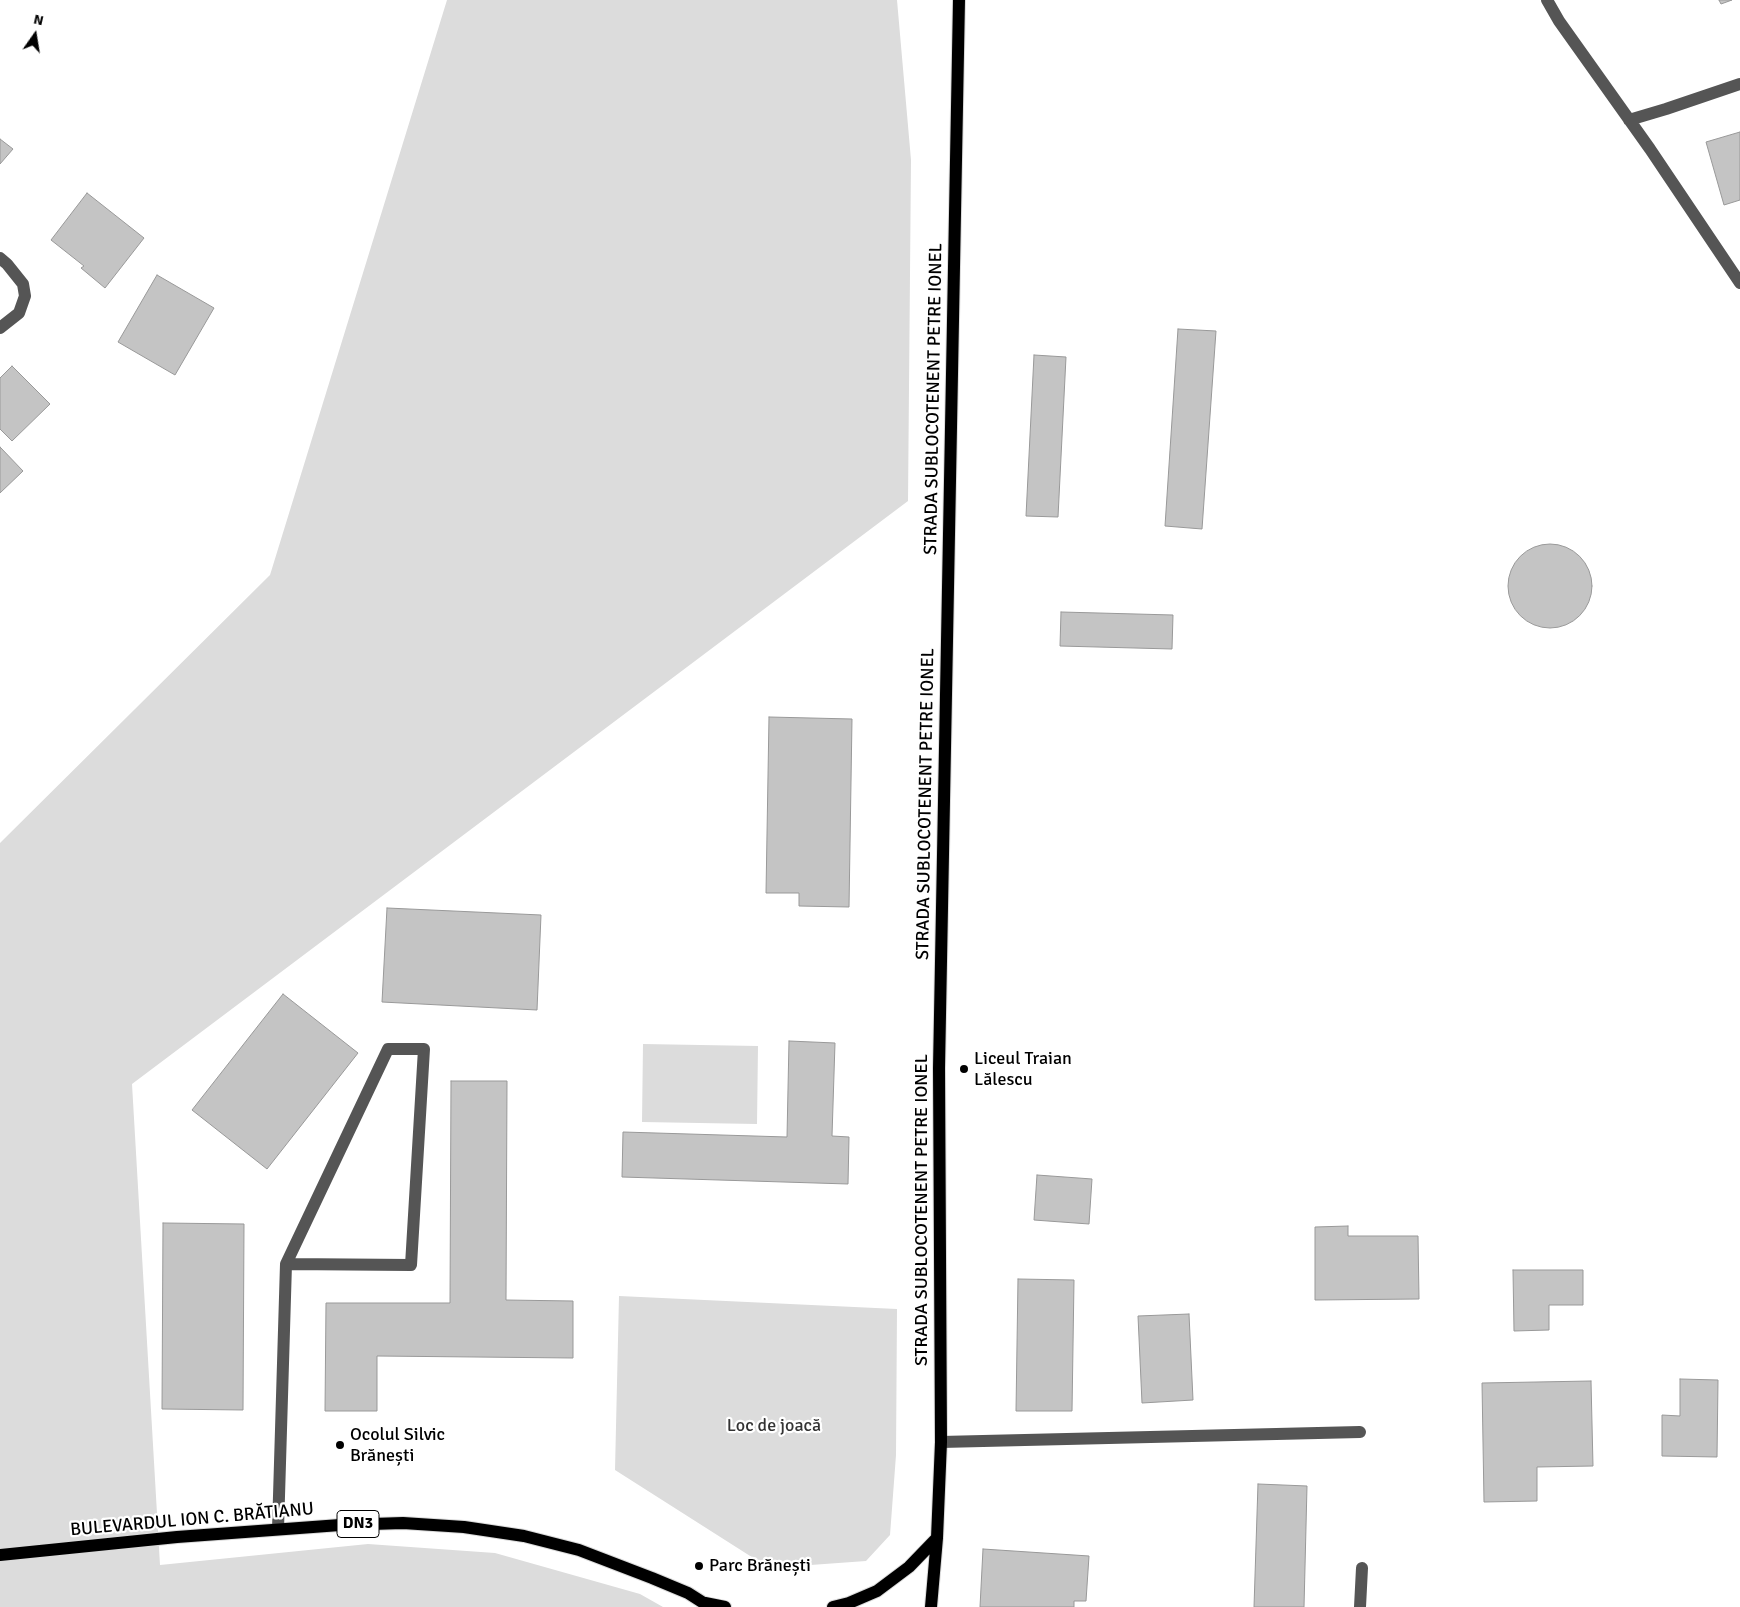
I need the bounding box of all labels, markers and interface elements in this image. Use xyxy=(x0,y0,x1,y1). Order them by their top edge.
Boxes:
north arrow xyxy=(10,10,60,60)
text: N xyxy=(32,11,45,29)
street label: STRADA SUBLOCOTENENT PETRE IONEL xyxy=(920,243,948,555)
street label: STRADA SUBLOCOTENENT PETRE IONEL xyxy=(912,648,940,960)
place label: Liceul Traian Lălescu xyxy=(974,1048,1072,1090)
street label: STRADA SUBLOCOTENENT PETRE IONEL xyxy=(911,1054,933,1366)
marker: Liceul Traian Lălescu xyxy=(958,1063,970,1075)
park label: Loc de joacă xyxy=(727,1415,821,1437)
place label: Ocolul Silvic Brănești xyxy=(350,1424,445,1466)
marker: Ocolul Silvic Brănești xyxy=(334,1439,346,1451)
street label: BULEVARDUL ION C. BRĂTIANU xyxy=(69,1499,315,1541)
road number: DN3 xyxy=(337,1510,379,1538)
place label: Parc Brănești xyxy=(709,1555,811,1577)
marker: Parc Brănești xyxy=(693,1560,705,1572)

